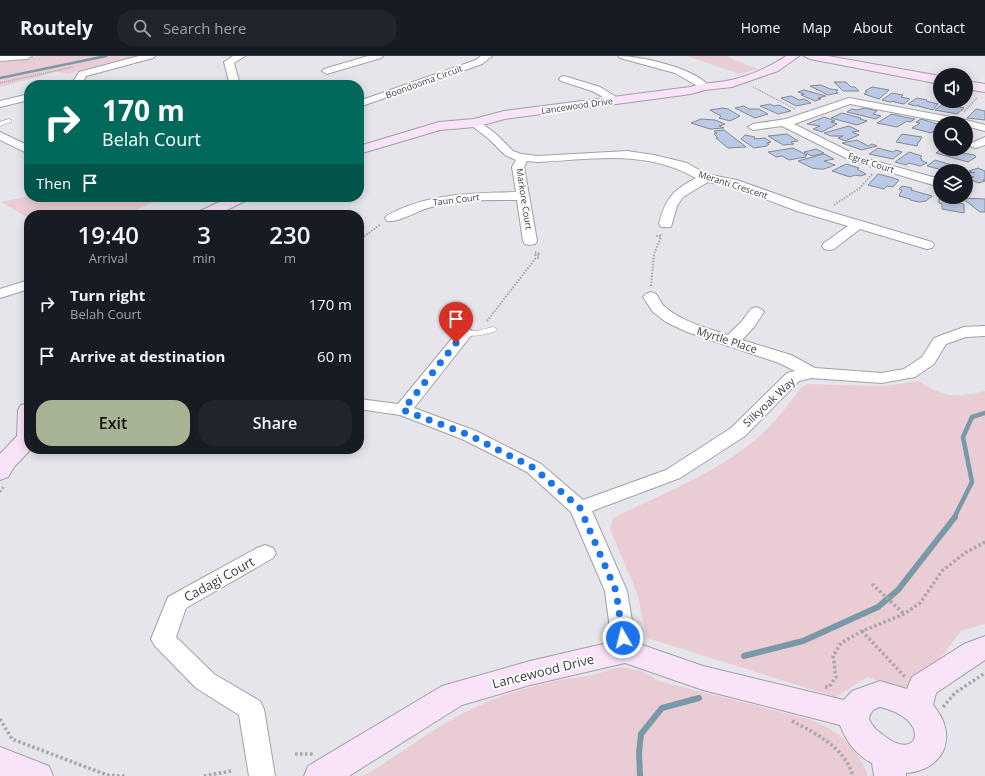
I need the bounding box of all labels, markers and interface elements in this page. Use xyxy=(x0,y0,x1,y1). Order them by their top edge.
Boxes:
search box xyxy=(117,10,397,46)
text: Routely xyxy=(20,15,93,41)
icon: search xyxy=(131,17,153,39)
text: Search here xyxy=(163,18,246,38)
text: Home xyxy=(741,18,780,37)
text: Map xyxy=(802,18,831,37)
text: About xyxy=(853,18,893,37)
text: Contact xyxy=(915,18,965,37)
street label: Boondooma Circuit xyxy=(383,62,464,102)
map controls xyxy=(933,68,973,204)
button: sound xyxy=(933,68,973,108)
text: 170 m xyxy=(102,91,185,129)
street label: Lancewood Drive xyxy=(540,94,614,117)
icon: right xyxy=(36,96,88,148)
button: search xyxy=(933,116,973,156)
text: Belah Court xyxy=(102,127,201,151)
street label: Egret Court xyxy=(846,149,896,176)
button: layers xyxy=(933,164,973,204)
street label: Meranti Crescent xyxy=(697,167,769,202)
street label: Markore Court xyxy=(513,168,536,230)
icon: arrive xyxy=(79,172,101,194)
text: Then xyxy=(36,173,71,193)
street label: Taun Court xyxy=(432,190,480,209)
text: 19:40 xyxy=(78,218,139,251)
text: 3 xyxy=(197,218,211,251)
text: 230 xyxy=(269,218,310,251)
text: Arrival xyxy=(89,249,128,267)
text: min xyxy=(193,249,216,267)
text: m xyxy=(284,249,296,267)
text: Turn right xyxy=(70,285,145,305)
icon: right xyxy=(36,293,58,315)
text: 170 m xyxy=(308,294,352,314)
pin xyxy=(439,302,473,343)
text: Belah Court xyxy=(70,305,141,323)
icon: arrive xyxy=(445,308,467,330)
street label: Myrtle Place xyxy=(695,323,759,356)
icon: arrive xyxy=(36,345,58,367)
text: Arrive at destination xyxy=(70,346,225,366)
text: 60 m xyxy=(317,346,352,366)
street label: Silkyoak Way xyxy=(739,373,798,430)
button: Exit xyxy=(36,400,190,446)
button: Share xyxy=(198,400,352,446)
street label: Cadagi Court xyxy=(180,552,258,606)
position arrow xyxy=(602,617,644,659)
street label: Lancewood Drive xyxy=(490,650,596,692)

